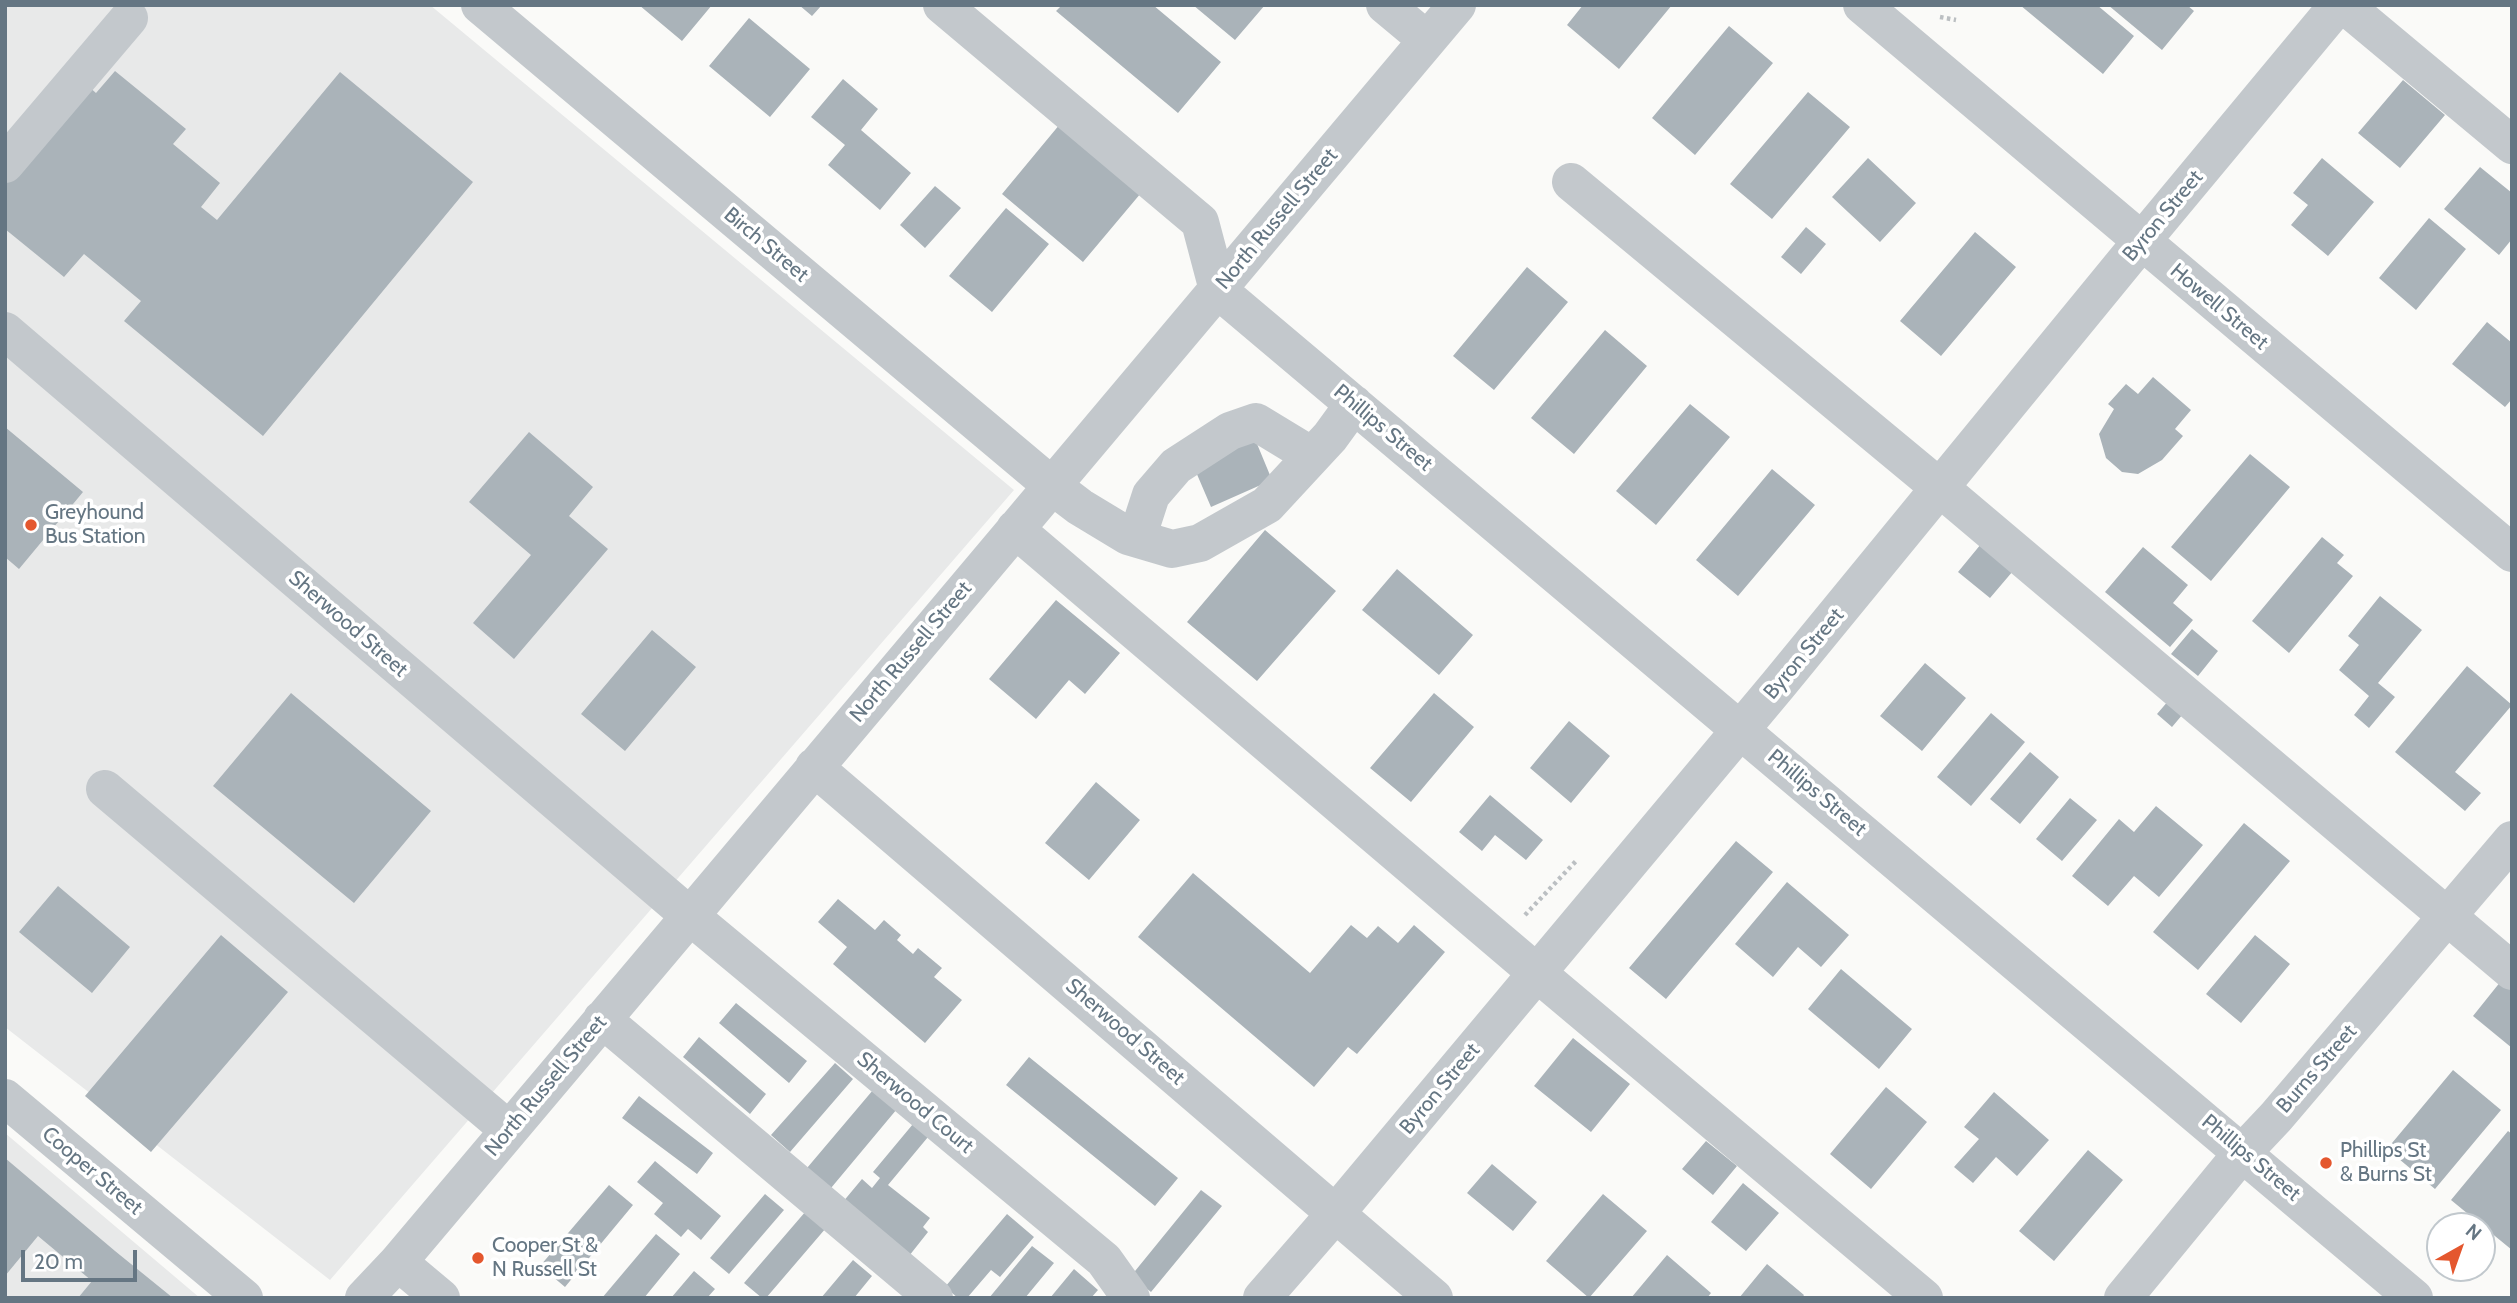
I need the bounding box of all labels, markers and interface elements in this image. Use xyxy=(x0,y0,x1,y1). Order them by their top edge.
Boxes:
street label: North Russell Street xyxy=(1211,143,1343,295)
street label: Byron Street xyxy=(2118,165,2208,267)
street label: Birch Street xyxy=(719,202,813,288)
street label: Howell Street xyxy=(2165,259,2273,355)
street label: Phillips Street xyxy=(1328,379,1438,477)
place label: Greyhound Bus Station xyxy=(45,500,146,550)
marker: Greyhound Bus Station xyxy=(23,517,39,533)
street label: Sherwood Street xyxy=(283,565,413,683)
street label: North Russell Street xyxy=(845,576,977,728)
street label: Byron Street xyxy=(1759,603,1849,705)
street label: Phillips Street xyxy=(1762,744,1872,842)
street label: Sherwood Street xyxy=(1060,973,1190,1091)
street label: North Russell Street xyxy=(480,1010,612,1162)
street label: Burns Street xyxy=(2272,1020,2362,1118)
street label: Byron Street xyxy=(1395,1038,1485,1140)
street label: Sherwood Court xyxy=(852,1047,978,1159)
street label: Phillips Street xyxy=(2196,1109,2306,1207)
street label: Cooper Street xyxy=(37,1122,147,1220)
place label: Phillips St & Burns St xyxy=(2340,1138,2432,1188)
marker: Phillips St & Burns St xyxy=(2318,1155,2334,1171)
north arrow xyxy=(2426,1212,2496,1282)
text: N xyxy=(2461,1219,2486,1245)
place label: Cooper St & N Russell St xyxy=(492,1233,598,1283)
scale bar xyxy=(24,1236,140,1280)
text: 20 m xyxy=(34,1249,83,1274)
marker: Cooper St & N Russell St xyxy=(470,1250,486,1266)

